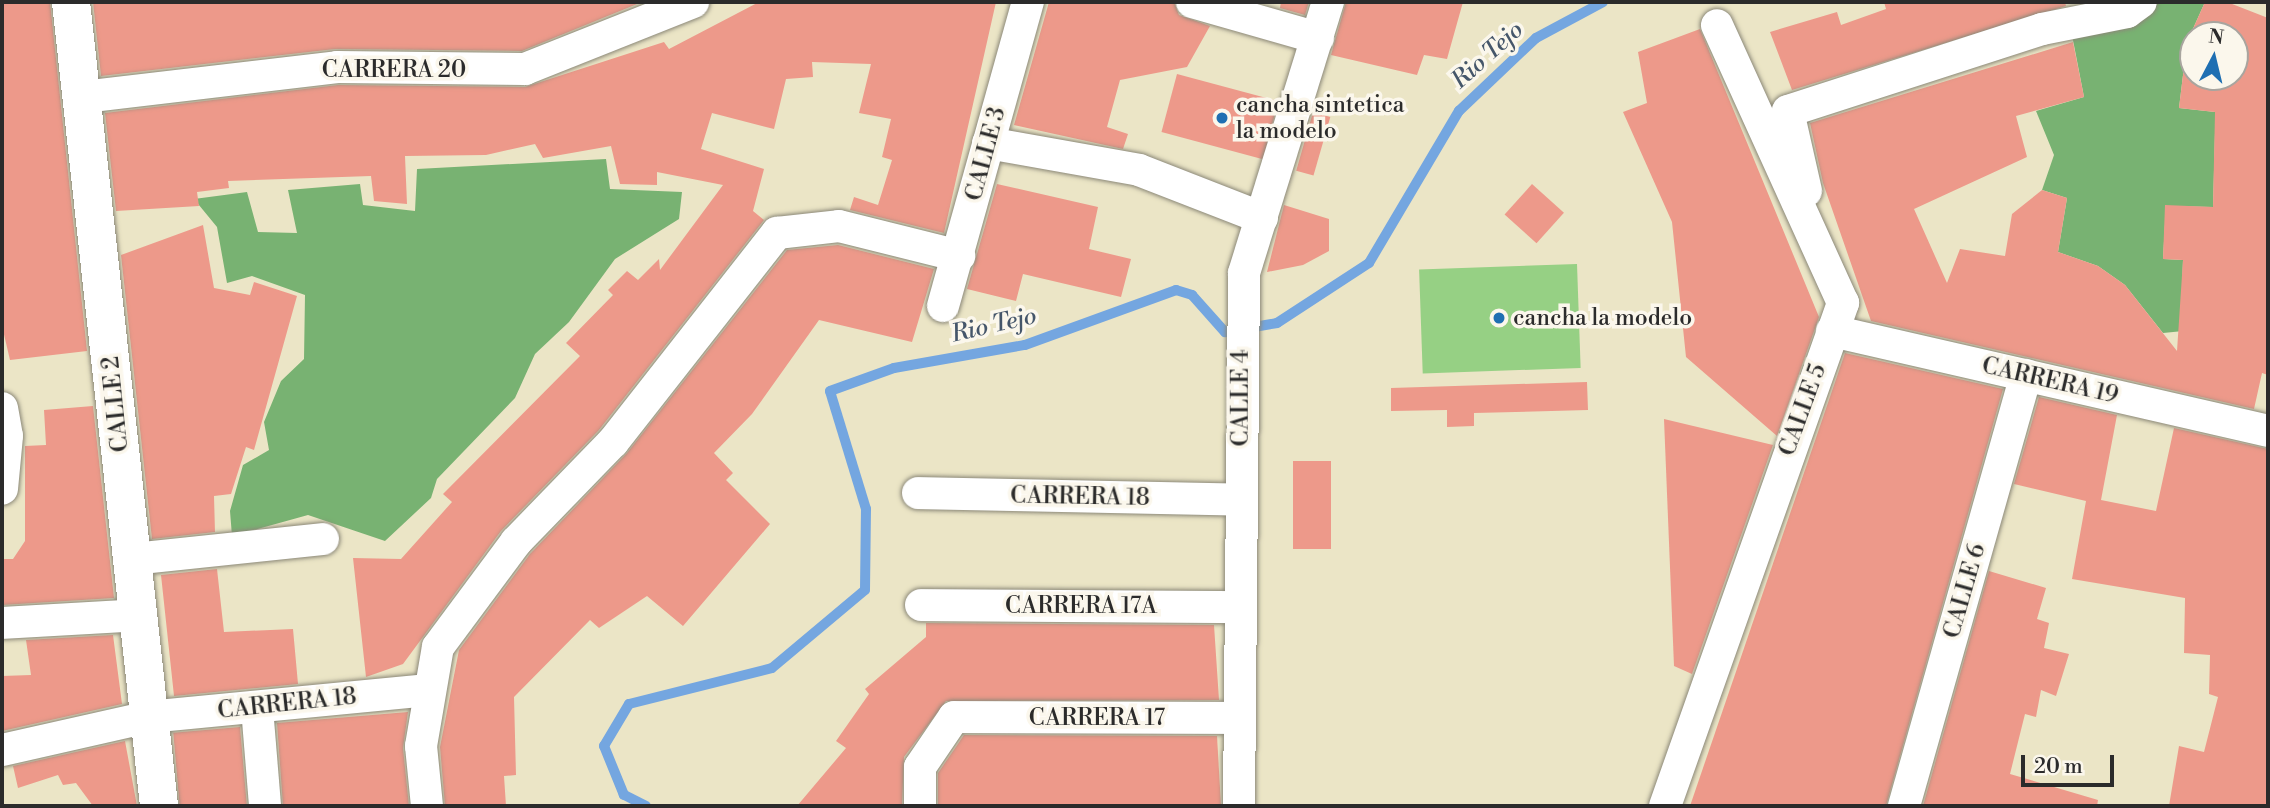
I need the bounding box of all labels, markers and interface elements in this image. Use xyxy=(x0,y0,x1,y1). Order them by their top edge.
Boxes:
water label: Rio Tejo xyxy=(1446,16,1530,96)
north arrow xyxy=(2179,21,2249,91)
text: N xyxy=(2207,24,2225,50)
street label: CARRERA 20 xyxy=(322,56,466,84)
place label: cancha sintetica la modelo xyxy=(1236,91,1404,145)
street label: CALLE 3 xyxy=(960,104,1012,204)
marker: cancha sintetica la modelo xyxy=(1214,110,1230,126)
water label: Rio Tejo xyxy=(949,302,1039,350)
place label: cancha la modelo xyxy=(1513,304,1692,332)
marker: cancha la modelo xyxy=(1491,310,1507,326)
street label: CALLE 4 xyxy=(1227,350,1255,446)
street label: CARRERA 19 xyxy=(1979,352,2121,410)
street label: CALLE 2 xyxy=(97,355,135,453)
street label: CALLE 5 xyxy=(1774,360,1832,460)
street label: CARRERA 18 xyxy=(1010,482,1150,512)
street label: CALLE 6 xyxy=(1938,540,1992,642)
street label: CARRERA 17A xyxy=(1005,592,1157,620)
street label: CARRERA 18 xyxy=(216,683,358,725)
street label: CARRERA 17 xyxy=(1029,704,1165,732)
scale bar xyxy=(2025,742,2118,786)
text: 20 m xyxy=(2034,754,2083,780)

